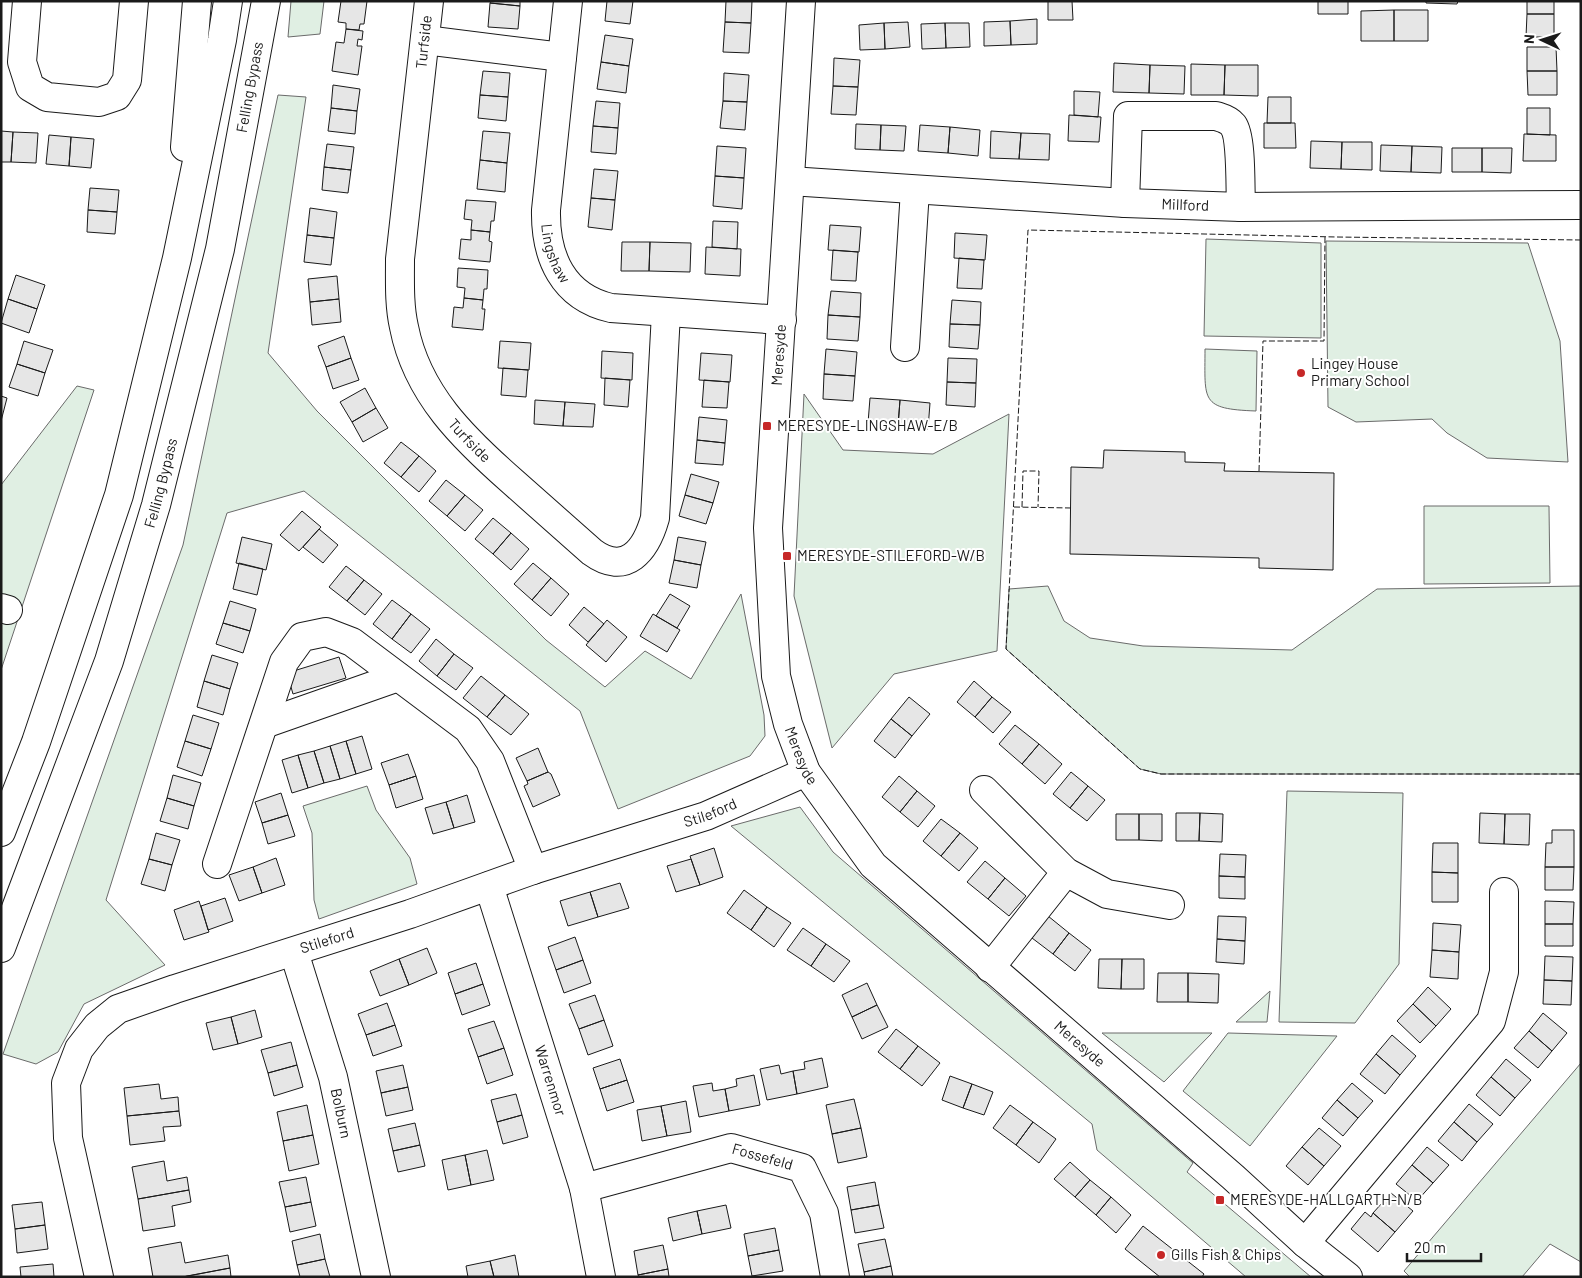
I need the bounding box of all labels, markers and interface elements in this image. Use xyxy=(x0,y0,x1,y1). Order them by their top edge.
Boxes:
street label: Turfside xyxy=(411,14,435,70)
north arrow xyxy=(1517,15,1567,65)
text: N xyxy=(1520,34,1537,44)
street label: Felling Bypass xyxy=(232,40,266,134)
street label: Millford xyxy=(1161,194,1210,214)
street label: Lingshaw xyxy=(538,223,575,286)
street label: Meresyde xyxy=(767,324,789,386)
place label: Lingey House Primary School xyxy=(1311,354,1409,389)
marker: Lingey House Primary School xyxy=(1295,367,1307,379)
street label: Turfside xyxy=(445,414,495,466)
place label: MERESYDE-LINGSHAW-E/B xyxy=(777,416,958,434)
marker: MERESYDE-LINGSHAW-E/B xyxy=(761,420,773,432)
street label: Felling Bypass xyxy=(140,436,180,530)
place label: MERESYDE-STILEFORD-W/B xyxy=(797,546,985,564)
marker: MERESYDE-STILEFORD-W/B xyxy=(781,550,793,562)
street label: Meresyde xyxy=(782,724,822,788)
street label: Stileford xyxy=(681,794,739,830)
street label: Stileford xyxy=(297,922,356,957)
street label: Meresyde xyxy=(1051,1016,1109,1070)
street label: Warrenmor xyxy=(532,1043,571,1118)
street label: Bolburn xyxy=(328,1086,356,1140)
street label: Fossefeld xyxy=(730,1139,795,1173)
place label: MERESYDE-HALLGARTH-N/B xyxy=(1230,1190,1422,1208)
marker: MERESYDE-HALLGARTH-N/B xyxy=(1214,1194,1226,1206)
scale bar xyxy=(1407,1230,1481,1262)
text: 20 m xyxy=(1414,1238,1446,1256)
place label: Gills Fish & Chips xyxy=(1171,1245,1281,1263)
marker: Gills Fish & Chips xyxy=(1155,1249,1167,1261)

